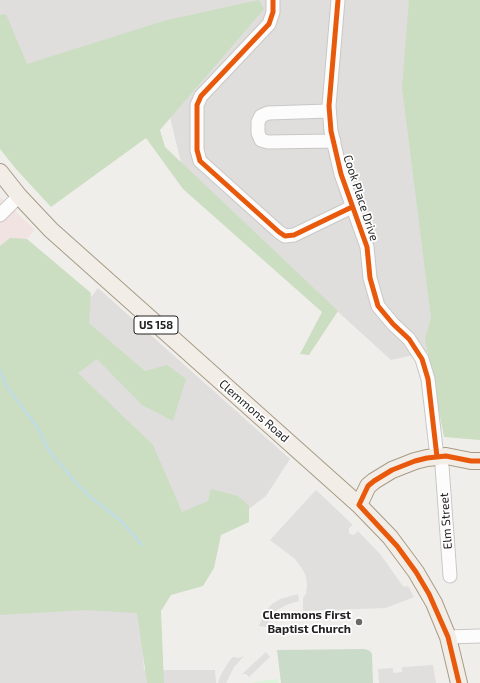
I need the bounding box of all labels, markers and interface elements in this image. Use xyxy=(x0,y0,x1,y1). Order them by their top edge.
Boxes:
street label: Cook Place Drive xyxy=(340,153,382,243)
road number: US 158 xyxy=(134,316,178,334)
street label: Clemmons Road xyxy=(216,377,292,445)
street label: Elm Street xyxy=(437,492,455,550)
place label: Clemmons First Baptist Church xyxy=(262,608,351,636)
marker: Clemmons First Baptist Church xyxy=(354,617,364,627)

